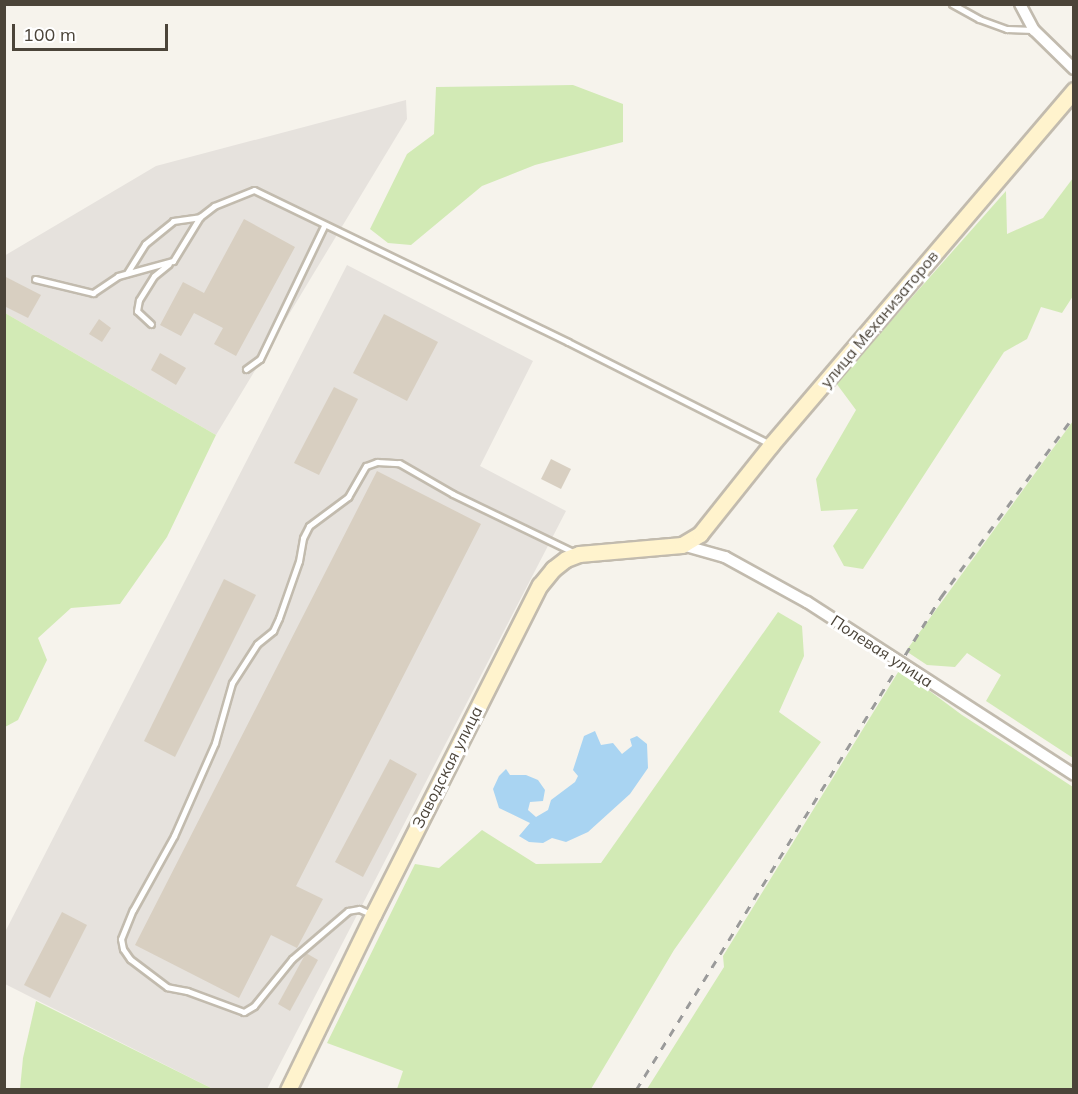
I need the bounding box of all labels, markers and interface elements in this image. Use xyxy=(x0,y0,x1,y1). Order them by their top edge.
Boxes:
scale bar xyxy=(15,12,171,50)
text: 100 m xyxy=(23,23,76,46)
street label: улица Механизаторов xyxy=(816,247,942,391)
street label: Полевая улица xyxy=(827,611,937,691)
street label: Заводская улица xyxy=(408,703,486,831)

